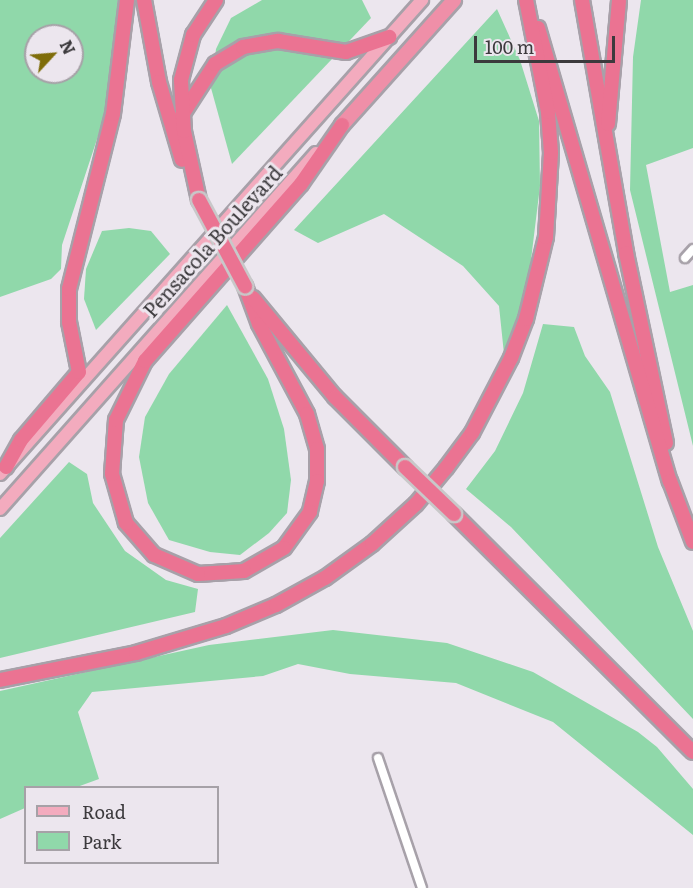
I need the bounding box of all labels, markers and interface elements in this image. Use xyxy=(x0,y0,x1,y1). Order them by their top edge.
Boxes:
north arrow xyxy=(24,24,84,84)
scale bar xyxy=(477,24,618,62)
text: 100 m xyxy=(485,33,534,60)
text: N xyxy=(55,36,82,58)
street label: Pensacola Boulevard xyxy=(138,160,286,322)
legend xyxy=(24,786,219,864)
text: Road xyxy=(82,798,126,825)
text: Park xyxy=(82,828,121,855)

